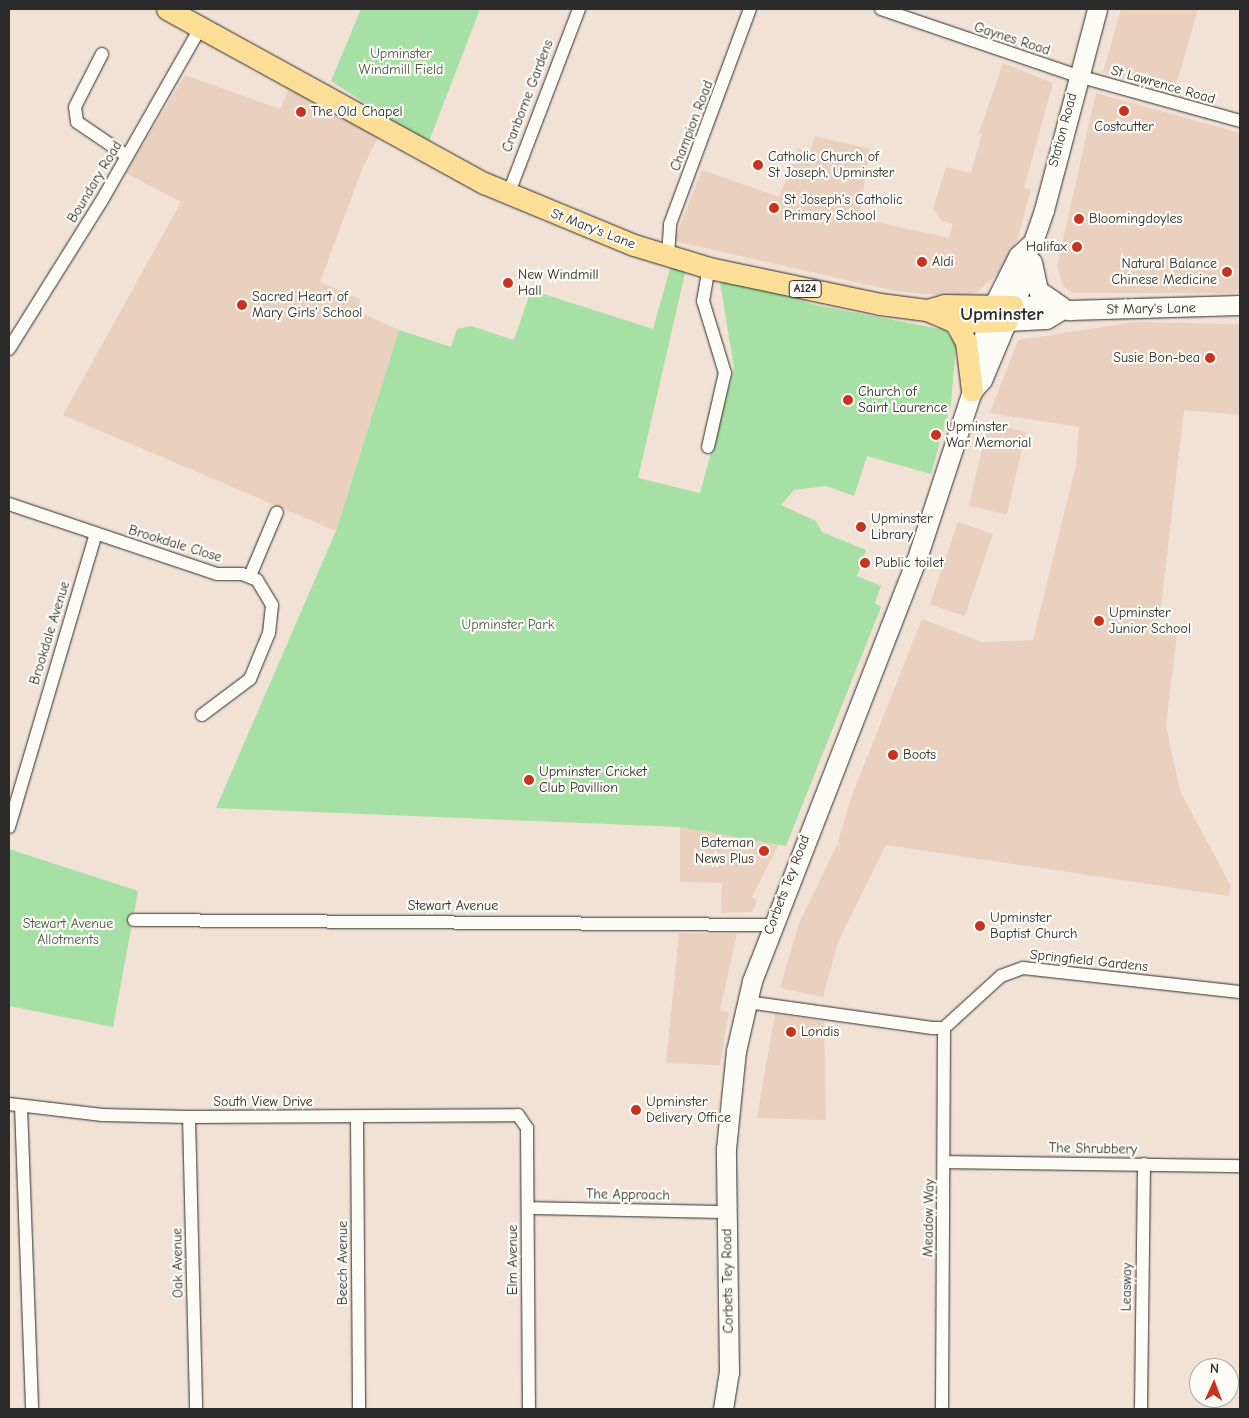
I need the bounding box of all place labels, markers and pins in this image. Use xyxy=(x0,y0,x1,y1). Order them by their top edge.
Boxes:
place label: The Old Chapel xyxy=(311,104,403,120)
marker: Costcutter xyxy=(1118,105,1130,117)
marker: The Old Chapel xyxy=(295,106,307,118)
place label: Costcutter xyxy=(1094,119,1154,135)
place label: Catholic Church of St Joseph, Upminster xyxy=(768,149,894,182)
marker: Catholic Church of St Joseph, Upminster xyxy=(752,159,764,171)
place label: St Joseph's Catholic Primary School xyxy=(784,192,903,224)
marker: St Joseph's Catholic Primary School xyxy=(768,202,780,214)
place label: Bloomingdoyles xyxy=(1089,211,1182,227)
marker: Bloomingdoyles xyxy=(1073,213,1085,225)
place label: Halifax xyxy=(1026,239,1067,255)
marker: Halifax xyxy=(1071,241,1083,253)
place label: Aldi xyxy=(932,254,954,270)
marker: Aldi xyxy=(916,256,928,268)
place label: Natural Balance Chinese Medicine xyxy=(1111,256,1217,288)
marker: Natural Balance Chinese Medicine xyxy=(1221,266,1233,278)
place label: New Windmill Hall xyxy=(518,267,599,300)
marker: New Windmill Hall xyxy=(502,277,514,289)
place label: Sacred Heart of Mary Girls' School xyxy=(252,289,362,322)
marker: Sacred Heart of Mary Girls' School xyxy=(236,299,248,311)
place label: Susie Bon-bea xyxy=(1113,350,1200,366)
marker: Susie Bon-bea xyxy=(1204,352,1216,364)
place label: Church of Saint Laurence xyxy=(858,384,948,417)
marker: Church of Saint Laurence xyxy=(842,394,854,406)
place label: Upminster War Memorial xyxy=(946,419,1031,452)
marker: Upminster War Memorial xyxy=(930,429,942,441)
place label: Upminster Library xyxy=(871,511,933,544)
marker: Upminster Library xyxy=(855,521,867,533)
place label: Public toilet xyxy=(875,555,943,571)
marker: Public toilet xyxy=(859,557,871,569)
place label: Upminster Junior School xyxy=(1109,605,1191,638)
marker: Upminster Junior School xyxy=(1093,615,1105,627)
place label: Boots xyxy=(903,747,936,763)
marker: Boots xyxy=(887,749,899,761)
place label: Upminster Cricket Club Pavillion xyxy=(539,764,647,796)
marker: Upminster Cricket Club Pavillion xyxy=(523,774,535,786)
place label: Bateman News Plus xyxy=(695,835,754,868)
marker: Bateman News Plus xyxy=(758,845,770,857)
place label: Upminster Baptist Church xyxy=(990,910,1078,942)
marker: Upminster Baptist Church xyxy=(974,920,986,932)
place label: Londis xyxy=(801,1024,839,1040)
marker: Londis xyxy=(785,1026,797,1038)
place label: Upminster Delivery Office xyxy=(646,1094,731,1126)
marker: Upminster Delivery Office xyxy=(630,1104,642,1116)

